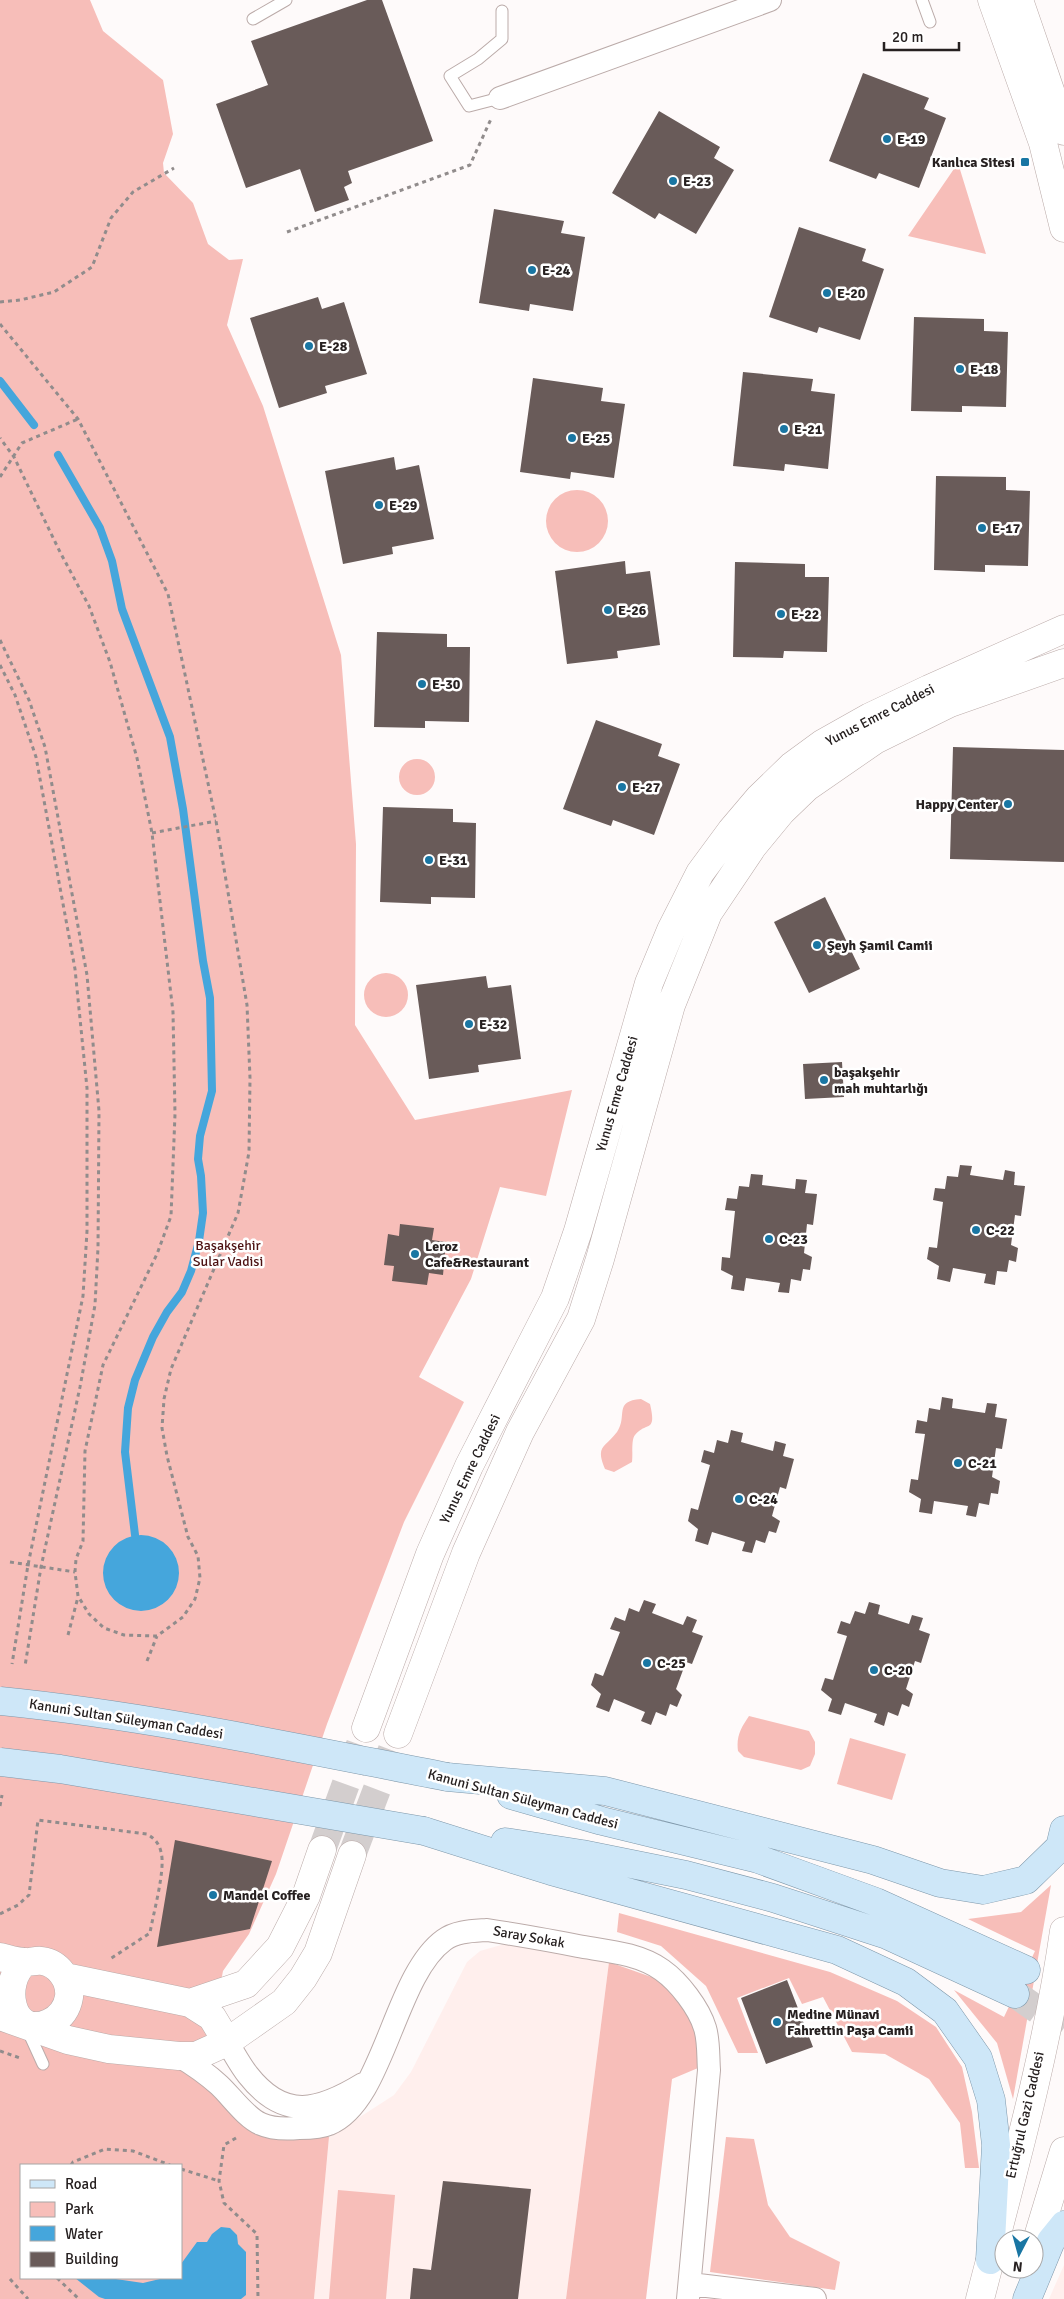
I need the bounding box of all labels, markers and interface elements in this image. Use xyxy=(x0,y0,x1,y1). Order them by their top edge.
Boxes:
scale bar xyxy=(884,20,959,52)
text: 20 m xyxy=(892,28,923,46)
place label: E-19 xyxy=(897,131,926,148)
marker: E-19 xyxy=(881,133,893,145)
place label: Kanlıca Sitesi xyxy=(932,154,1015,171)
marker: Kanlıca Sitesi xyxy=(1019,156,1031,168)
place label: E-23 xyxy=(683,173,711,190)
marker: E-23 xyxy=(667,175,679,187)
place label: E-24 xyxy=(542,262,571,279)
marker: E-24 xyxy=(526,264,538,276)
place label: E-20 xyxy=(837,285,866,302)
marker: E-20 xyxy=(821,287,833,299)
place label: E-28 xyxy=(319,338,348,355)
marker: E-28 xyxy=(303,340,315,352)
place label: E-18 xyxy=(970,361,999,378)
marker: E-18 xyxy=(954,363,966,375)
place label: E-21 xyxy=(794,421,823,438)
marker: E-21 xyxy=(778,423,790,435)
place label: E-25 xyxy=(582,430,610,447)
marker: E-25 xyxy=(566,432,578,444)
place label: E-29 xyxy=(389,497,418,514)
marker: E-29 xyxy=(373,499,385,511)
place label: E-17 xyxy=(992,520,1021,537)
marker: E-17 xyxy=(976,522,988,534)
place label: E-26 xyxy=(618,602,647,619)
marker: E-26 xyxy=(602,604,614,616)
place label: E-22 xyxy=(791,606,819,623)
marker: E-22 xyxy=(775,608,787,620)
place label: E-30 xyxy=(432,676,461,693)
marker: E-30 xyxy=(416,678,428,690)
street label: Yunus Emre Caddesi xyxy=(823,680,937,750)
place label: E-27 xyxy=(632,779,661,796)
marker: E-27 xyxy=(616,781,628,793)
place label: Happy Center xyxy=(915,796,998,813)
marker: Happy Center xyxy=(1002,798,1014,810)
place label: E-31 xyxy=(439,852,468,869)
marker: E-31 xyxy=(423,854,435,866)
place label: Şeyh Şamil Camii xyxy=(827,937,933,954)
marker: Şeyh Şamil Camii xyxy=(811,939,823,951)
place label: E-32 xyxy=(479,1016,507,1033)
marker: E-32 xyxy=(463,1018,475,1030)
street label: Yunus Emre Caddesi xyxy=(592,1034,642,1154)
place label: başakşehir mah muhtarlığı xyxy=(834,1064,928,1097)
marker: başakşehir mah muhtarlığı xyxy=(818,1074,830,1086)
place label: C-22 xyxy=(986,1222,1015,1239)
marker: C-22 xyxy=(970,1224,982,1236)
place label: C-23 xyxy=(779,1231,808,1248)
marker: C-23 xyxy=(763,1233,775,1245)
park label: Başakşehir Sular Vadisi xyxy=(193,1237,263,1270)
place label: Leroz Cafe&Restaurant xyxy=(425,1238,530,1271)
marker: Leroz Cafe&Restaurant xyxy=(409,1248,421,1260)
street label: Yunus Emre Caddesi xyxy=(436,1411,504,1527)
place label: C-21 xyxy=(968,1455,997,1472)
marker: C-21 xyxy=(952,1457,964,1469)
place label: C-24 xyxy=(749,1491,778,1508)
marker: C-24 xyxy=(733,1493,745,1505)
place label: C-25 xyxy=(657,1655,686,1672)
marker: C-25 xyxy=(641,1657,653,1669)
place label: C-20 xyxy=(884,1662,913,1679)
marker: C-20 xyxy=(868,1664,880,1676)
street label: Kanuni Sultan Süleyman Caddesi xyxy=(28,1695,224,1743)
street label: Kanuni Sultan Süleyman Caddesi xyxy=(426,1765,620,1833)
place label: Mandel Coffee xyxy=(223,1887,310,1904)
marker: Mandel Coffee xyxy=(207,1889,219,1901)
street label: Saray Sokak xyxy=(492,1922,566,1952)
place label: Medine Münavi Fahrettin Paşa Camii xyxy=(787,2006,913,2039)
marker: Medine Münavi Fahrettin Paşa Camii xyxy=(771,2016,783,2028)
street label: Ertuğrul Gazi Caddesi xyxy=(1002,2050,1048,2180)
legend xyxy=(20,2164,182,2279)
text: Road xyxy=(65,2175,97,2193)
text: Park xyxy=(65,2200,94,2218)
text: Water xyxy=(65,2225,103,2243)
north arrow xyxy=(994,2229,1044,2279)
text: Building xyxy=(65,2250,119,2268)
text: N xyxy=(1012,2257,1023,2275)

